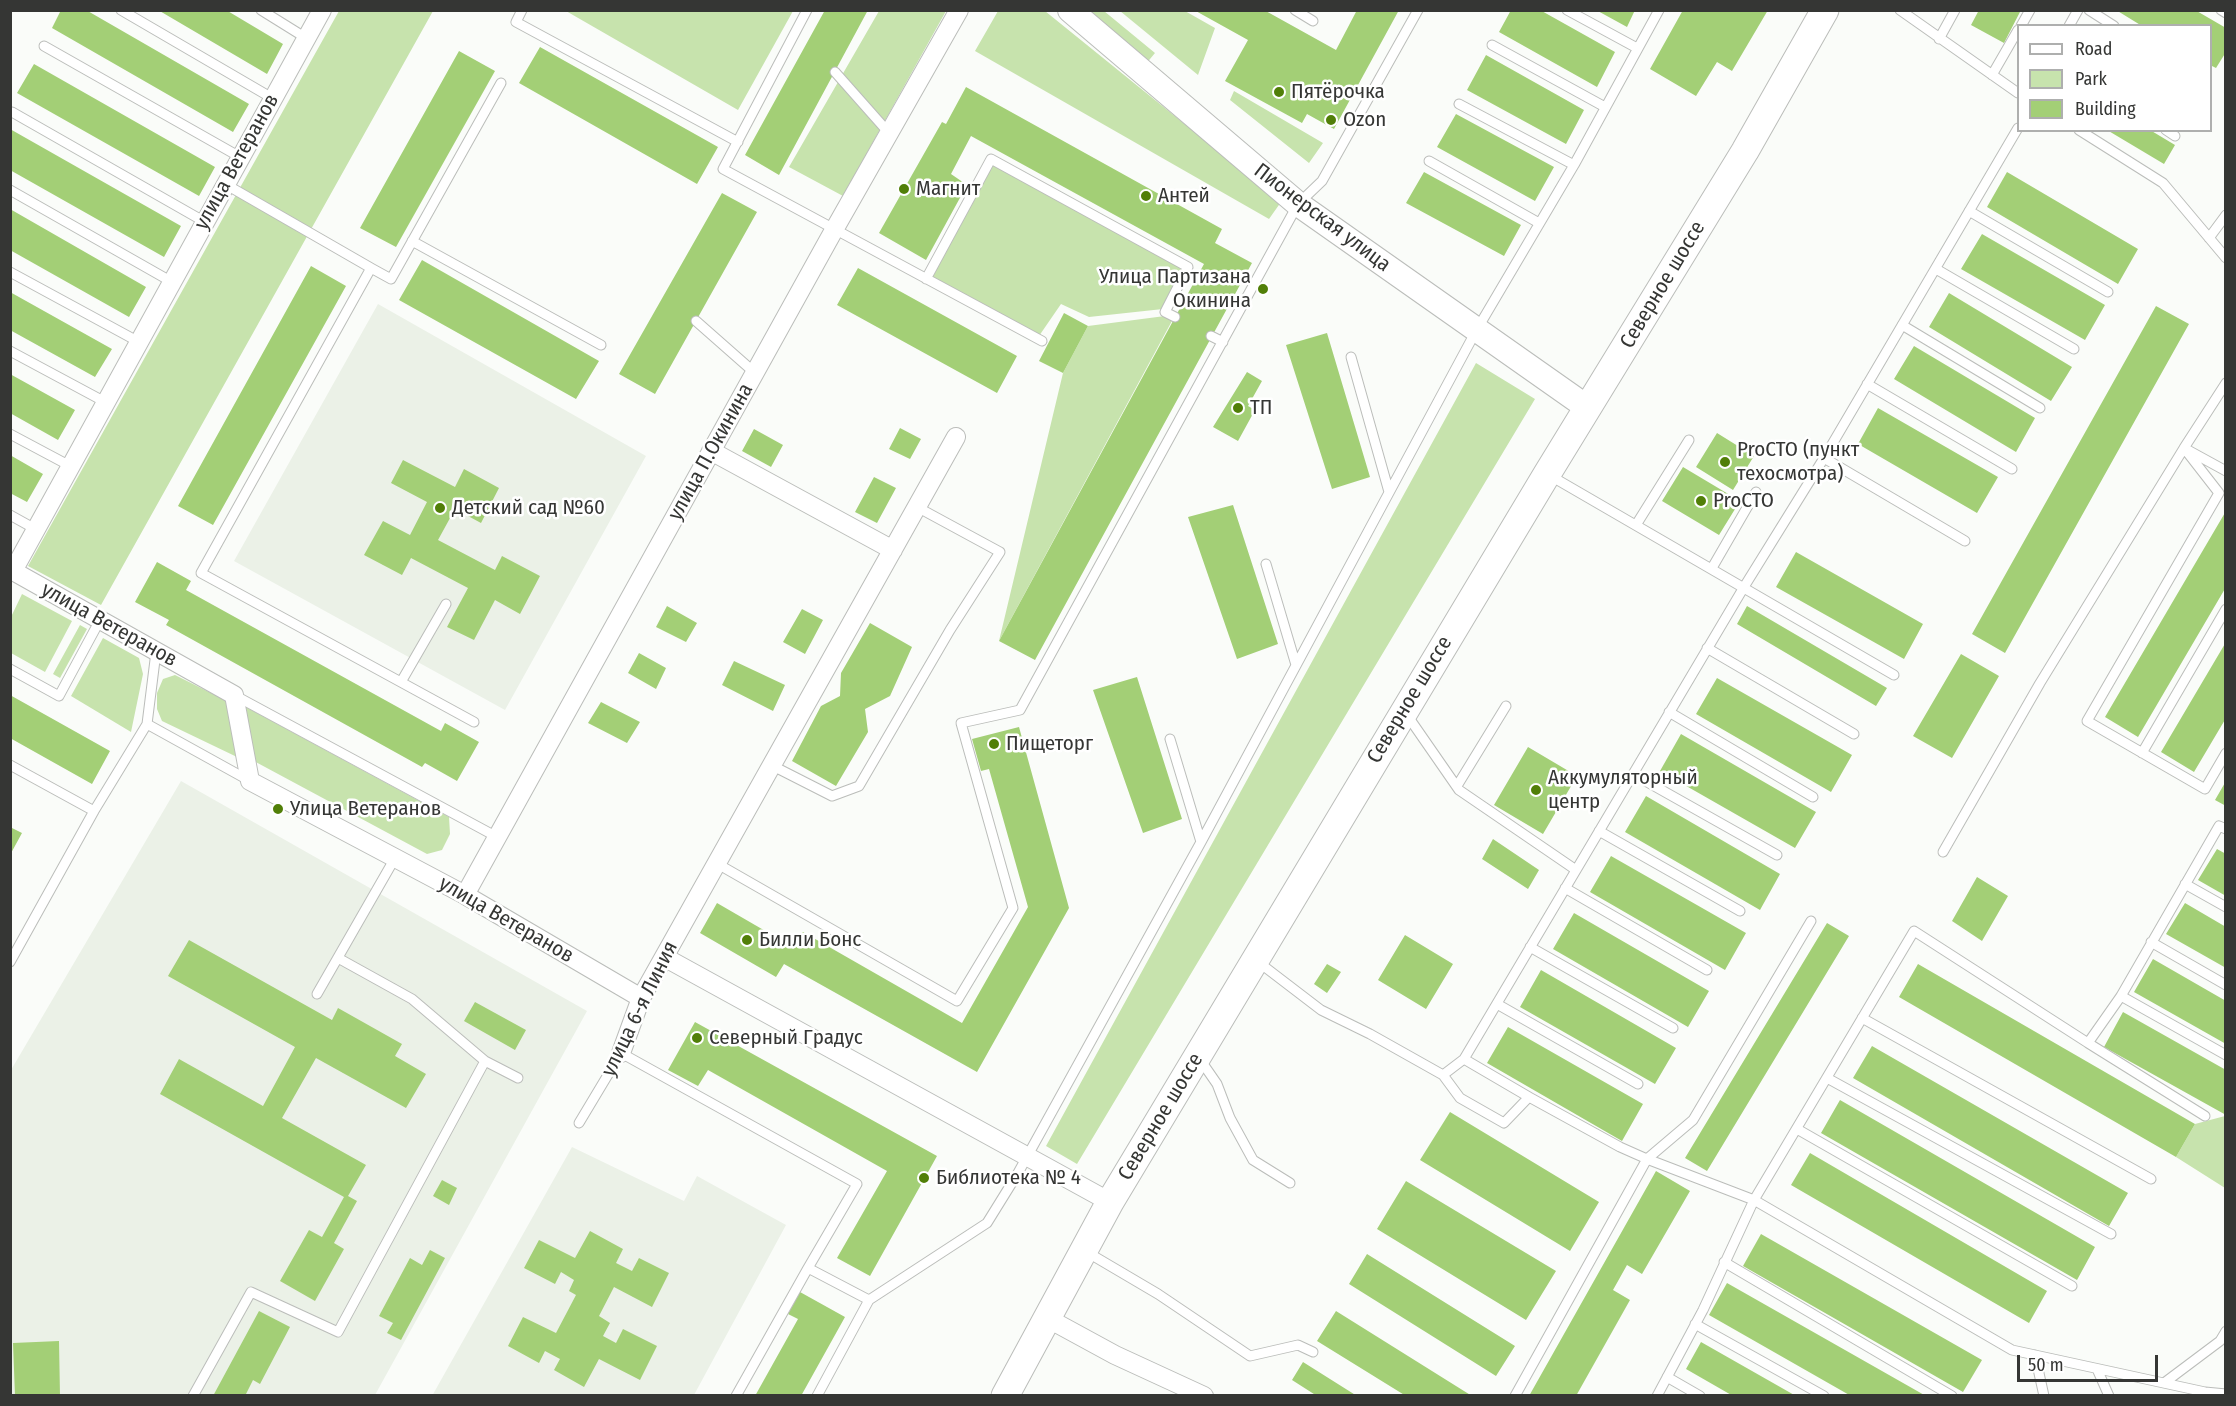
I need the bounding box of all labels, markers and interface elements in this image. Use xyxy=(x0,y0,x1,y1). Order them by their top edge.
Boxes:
legend xyxy=(2017,24,2212,132)
text: Road xyxy=(2075,38,2112,60)
text: Park xyxy=(2075,68,2107,90)
place label: Пятёрочка xyxy=(1291,79,1385,105)
marker: Пятёрочка xyxy=(1272,85,1286,99)
street label: улица Ветеранов xyxy=(189,90,285,234)
text: Building xyxy=(2075,98,2136,120)
place label: Ozon xyxy=(1343,107,1386,133)
marker: Ozon xyxy=(1324,113,1338,127)
street label: Пионерская улица xyxy=(1249,158,1395,278)
place label: Магнит xyxy=(916,176,980,202)
marker: Магнит xyxy=(897,182,911,196)
place label: Антей xyxy=(1158,183,1210,209)
marker: Антей xyxy=(1139,189,1153,203)
street label: Северное шоссе xyxy=(1615,217,1711,353)
place label: Улица Партизана Окинина xyxy=(1099,264,1251,314)
marker: Улица Партизана Окинина xyxy=(1256,282,1270,296)
street label: улица П.Окинина xyxy=(663,379,759,525)
place label: ТП xyxy=(1250,395,1272,421)
marker: ТП xyxy=(1231,401,1245,415)
place label: ProСТО (пункт техосмотра) xyxy=(1737,437,1859,487)
marker: ProСТО (пункт техосмотра) xyxy=(1718,455,1732,469)
place label: ProСТО xyxy=(1713,488,1774,514)
marker: ProСТО xyxy=(1694,494,1708,508)
place label: Детский сад №60 xyxy=(452,495,605,521)
marker: Детский сад №60 xyxy=(433,501,447,515)
street label: улица Ветеранов xyxy=(37,577,181,673)
street label: Северное шоссе xyxy=(1362,632,1458,768)
place label: Пищеторг xyxy=(1006,731,1093,757)
marker: Пищеторг xyxy=(987,737,1001,751)
place label: Аккумуляторный центр xyxy=(1548,765,1698,815)
marker: Аккумуляторный центр xyxy=(1529,783,1543,797)
place label: Улица Ветеранов xyxy=(290,796,441,822)
marker: Улица Ветеранов xyxy=(271,802,285,816)
street label: улица Ветеранов xyxy=(434,871,578,969)
place label: Билли Бонс xyxy=(759,927,861,953)
marker: Билли Бонс xyxy=(740,933,754,947)
street label: улица 6-я Линия xyxy=(596,937,684,1081)
place label: Северный Градус xyxy=(709,1025,863,1051)
marker: Северный Градус xyxy=(690,1031,704,1045)
street label: Северное шоссе xyxy=(1113,1049,1209,1185)
place label: Библиотека № 4 xyxy=(936,1165,1081,1191)
marker: Библиотека № 4 xyxy=(917,1171,931,1185)
scale bar xyxy=(2020,1343,2161,1381)
text: 50 m xyxy=(2028,1354,2064,1376)

